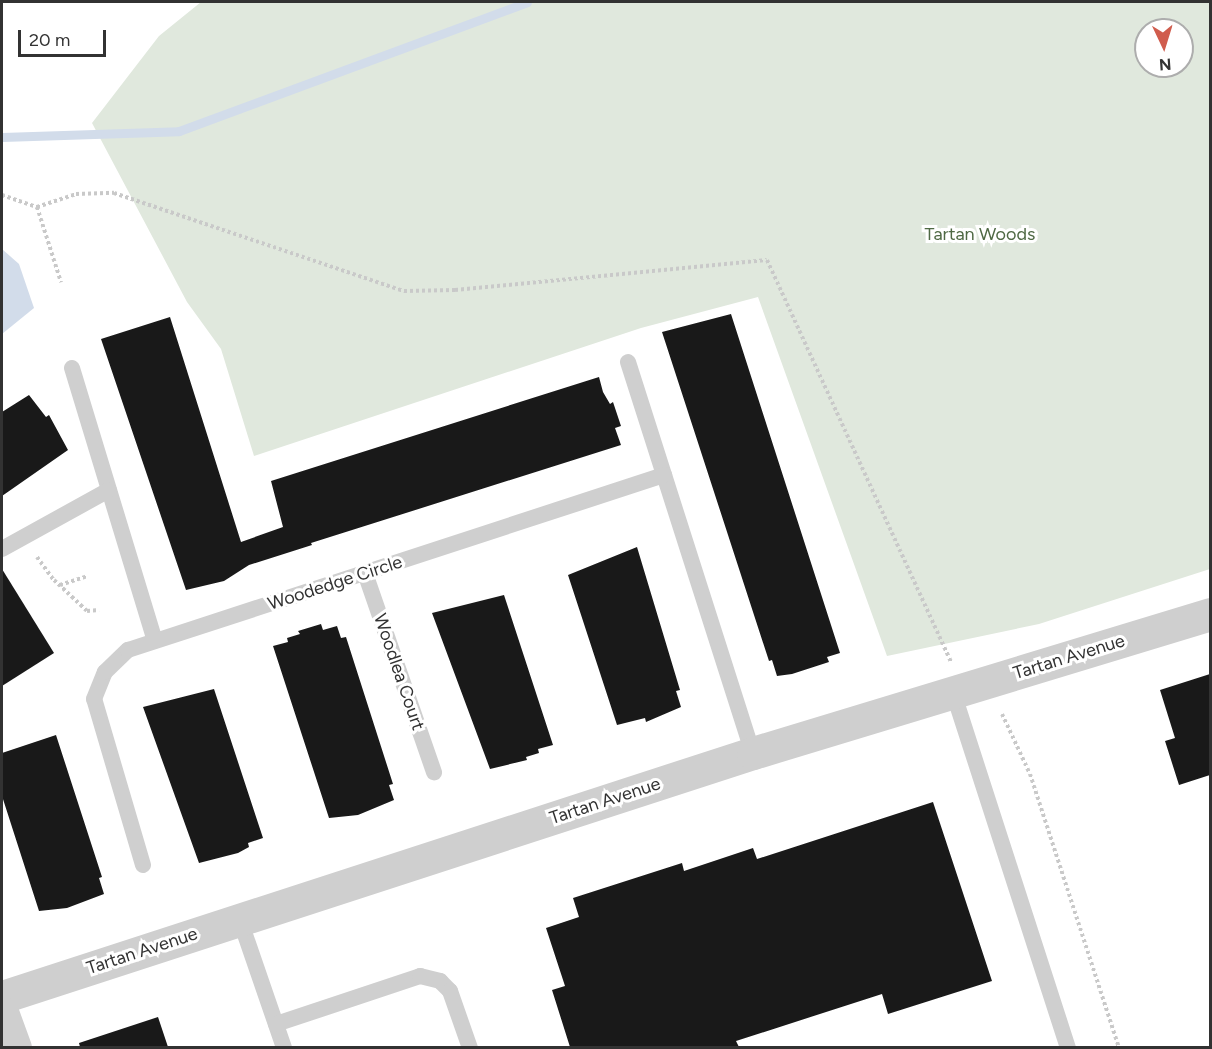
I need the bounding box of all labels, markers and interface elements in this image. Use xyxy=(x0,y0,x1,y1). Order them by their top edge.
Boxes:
scale bar xyxy=(21,18,110,56)
north arrow xyxy=(1134,18,1194,78)
text: 20 m xyxy=(29,29,70,51)
text: N xyxy=(1158,55,1172,74)
park label: Tartan Woods xyxy=(925,223,1035,245)
street label: Woodedge Circle xyxy=(265,551,405,615)
street label: Woodlea Court xyxy=(369,611,429,733)
street label: Tartan Avenue xyxy=(1011,630,1127,684)
street label: Tartan Avenue xyxy=(547,773,663,829)
street label: Tartan Avenue xyxy=(84,923,200,979)

